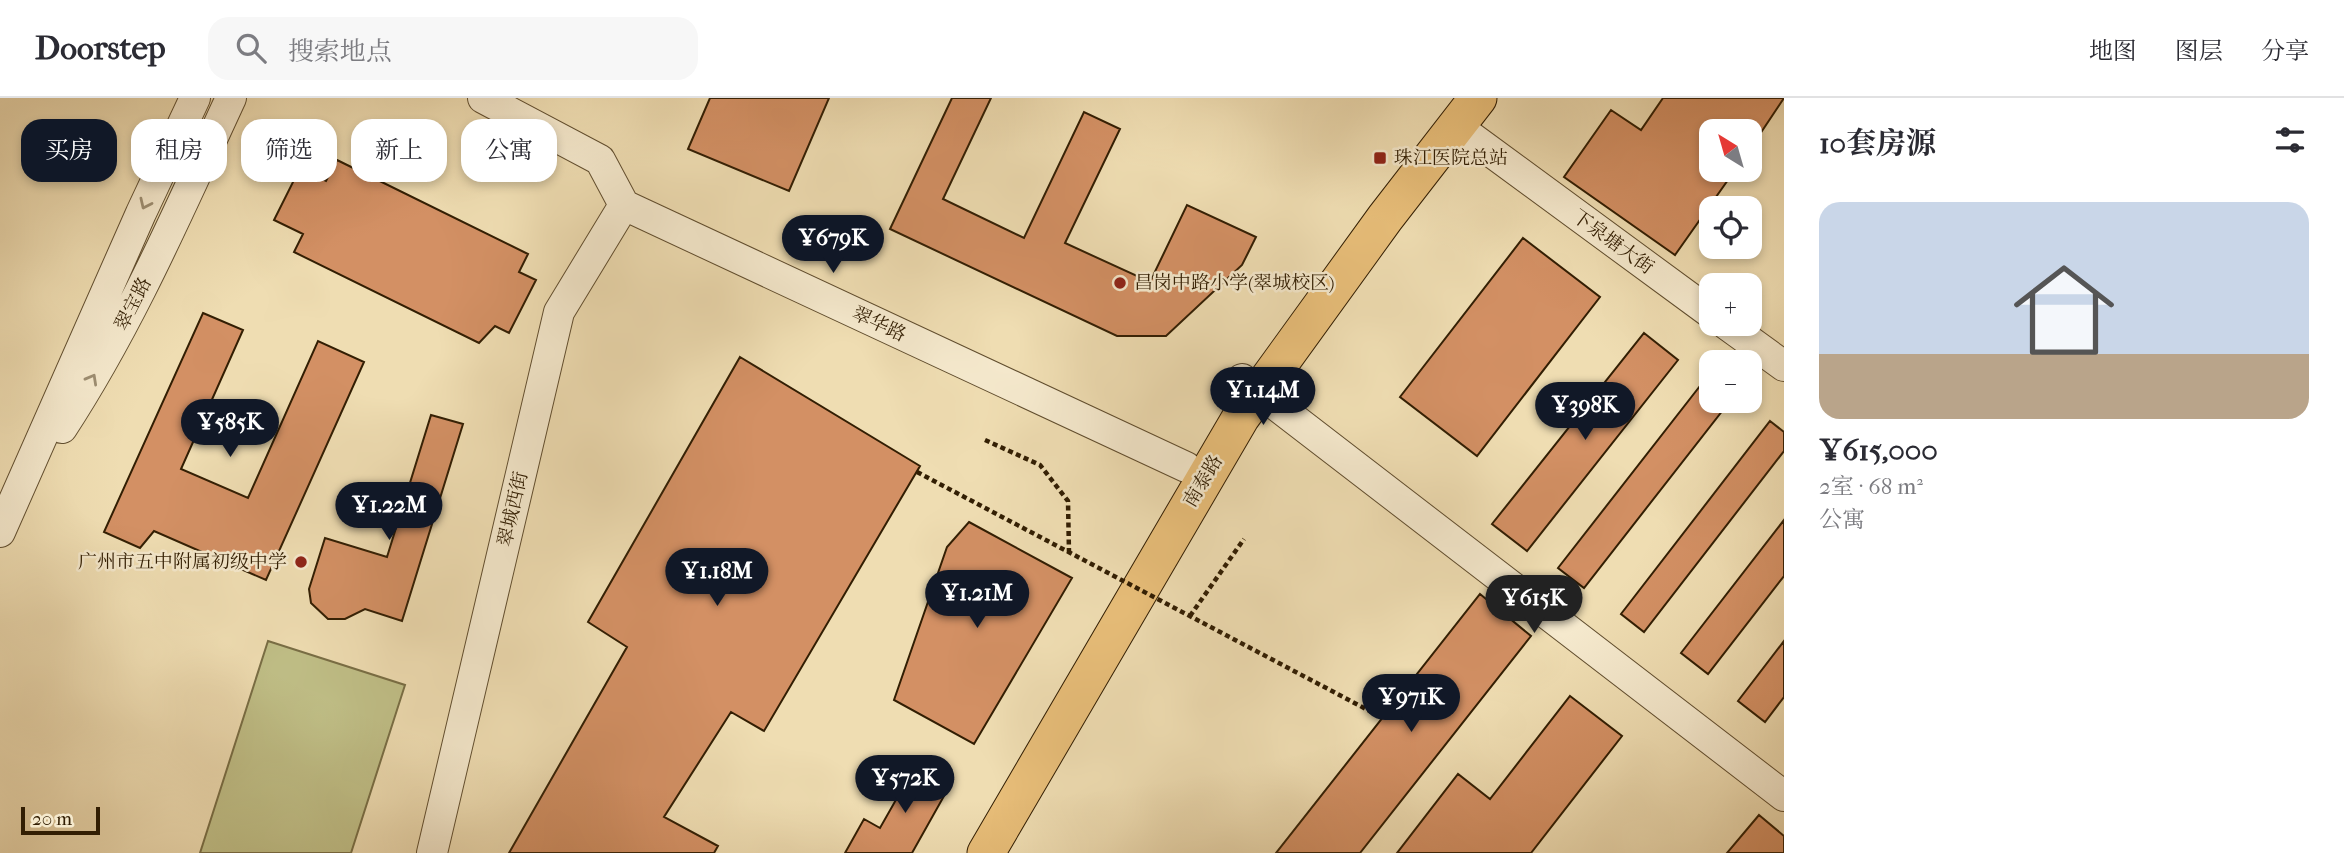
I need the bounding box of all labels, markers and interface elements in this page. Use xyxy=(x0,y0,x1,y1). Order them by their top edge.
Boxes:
search box xyxy=(208,17,698,80)
text: Doorstep xyxy=(35,29,166,68)
icon: search xyxy=(232,29,270,67)
text: 搜索地点 xyxy=(288,36,392,67)
text: 地图 xyxy=(2089,37,2137,65)
text: 图层 xyxy=(2175,37,2223,65)
text: 分享 xyxy=(2261,37,2309,65)
chip: 买房 xyxy=(21,119,117,182)
chip: 租房 xyxy=(131,119,227,182)
chip: 筛选 xyxy=(241,119,337,182)
chip: 新上 xyxy=(351,119,447,182)
chip: 公寓 xyxy=(461,119,557,182)
north arrow xyxy=(1699,119,1762,182)
map controls xyxy=(1699,119,1762,413)
icon: filters xyxy=(2271,121,2309,159)
text: 10套房源 xyxy=(1819,126,1936,161)
place label: 珠江医院总站 xyxy=(1394,147,1508,169)
marker: 珠江医院总站 xyxy=(1372,150,1388,166)
button: locate xyxy=(1699,196,1762,259)
one-way arrow xyxy=(139,197,153,209)
street label: 下泉塘大街 xyxy=(1568,205,1658,279)
pin: ¥679K xyxy=(784,216,882,275)
text: ¥679K xyxy=(798,224,868,251)
icon: home xyxy=(2001,247,2127,373)
place label: 昌岗中路小学(翠城校区) xyxy=(1134,272,1335,294)
button: + xyxy=(1699,273,1762,336)
street label: 翠宝路 xyxy=(110,274,156,334)
marker: 昌岗中路小学(翠城校区) xyxy=(1112,275,1128,291)
street label: 翠华路 xyxy=(849,302,909,346)
button: − xyxy=(1699,350,1762,413)
pin: ¥1.14M xyxy=(1206,368,1320,427)
one-way arrow xyxy=(84,374,97,387)
text: ¥1.14M xyxy=(1226,376,1300,403)
pin: ¥398K xyxy=(1536,382,1634,442)
text: ¥398K xyxy=(1551,391,1619,418)
pin: ¥585K xyxy=(181,400,279,459)
text: ¥585K xyxy=(197,408,263,435)
text: ¥615,000 xyxy=(1819,433,1938,468)
street label: 南泰路 xyxy=(1179,451,1227,511)
street label: 翠城西街 xyxy=(494,469,532,549)
text: 2室 · 68 m² xyxy=(1819,473,1923,500)
pin: ¥1.22M xyxy=(332,482,446,542)
text: ¥1.22M xyxy=(351,491,427,518)
text: 公寓 xyxy=(1819,506,1865,533)
pin: ¥1.18M xyxy=(660,548,774,608)
place label: 广州市五中附属初级中学 xyxy=(78,551,287,573)
marker: 广州市五中附属初级中学 xyxy=(293,554,309,570)
text: ¥1.18M xyxy=(681,557,753,584)
pin: ¥1.21M xyxy=(920,570,1034,630)
pin: ¥615K xyxy=(1485,575,1583,635)
text: ¥1.21M xyxy=(941,579,1013,606)
text: ¥615K xyxy=(1502,584,1567,611)
pin: ¥971K xyxy=(1362,674,1460,734)
text: ¥971K xyxy=(1378,683,1444,710)
pin: ¥572K xyxy=(856,756,954,815)
text: ¥572K xyxy=(871,764,939,791)
scale bar xyxy=(21,804,100,836)
text: 20 m xyxy=(32,808,72,830)

